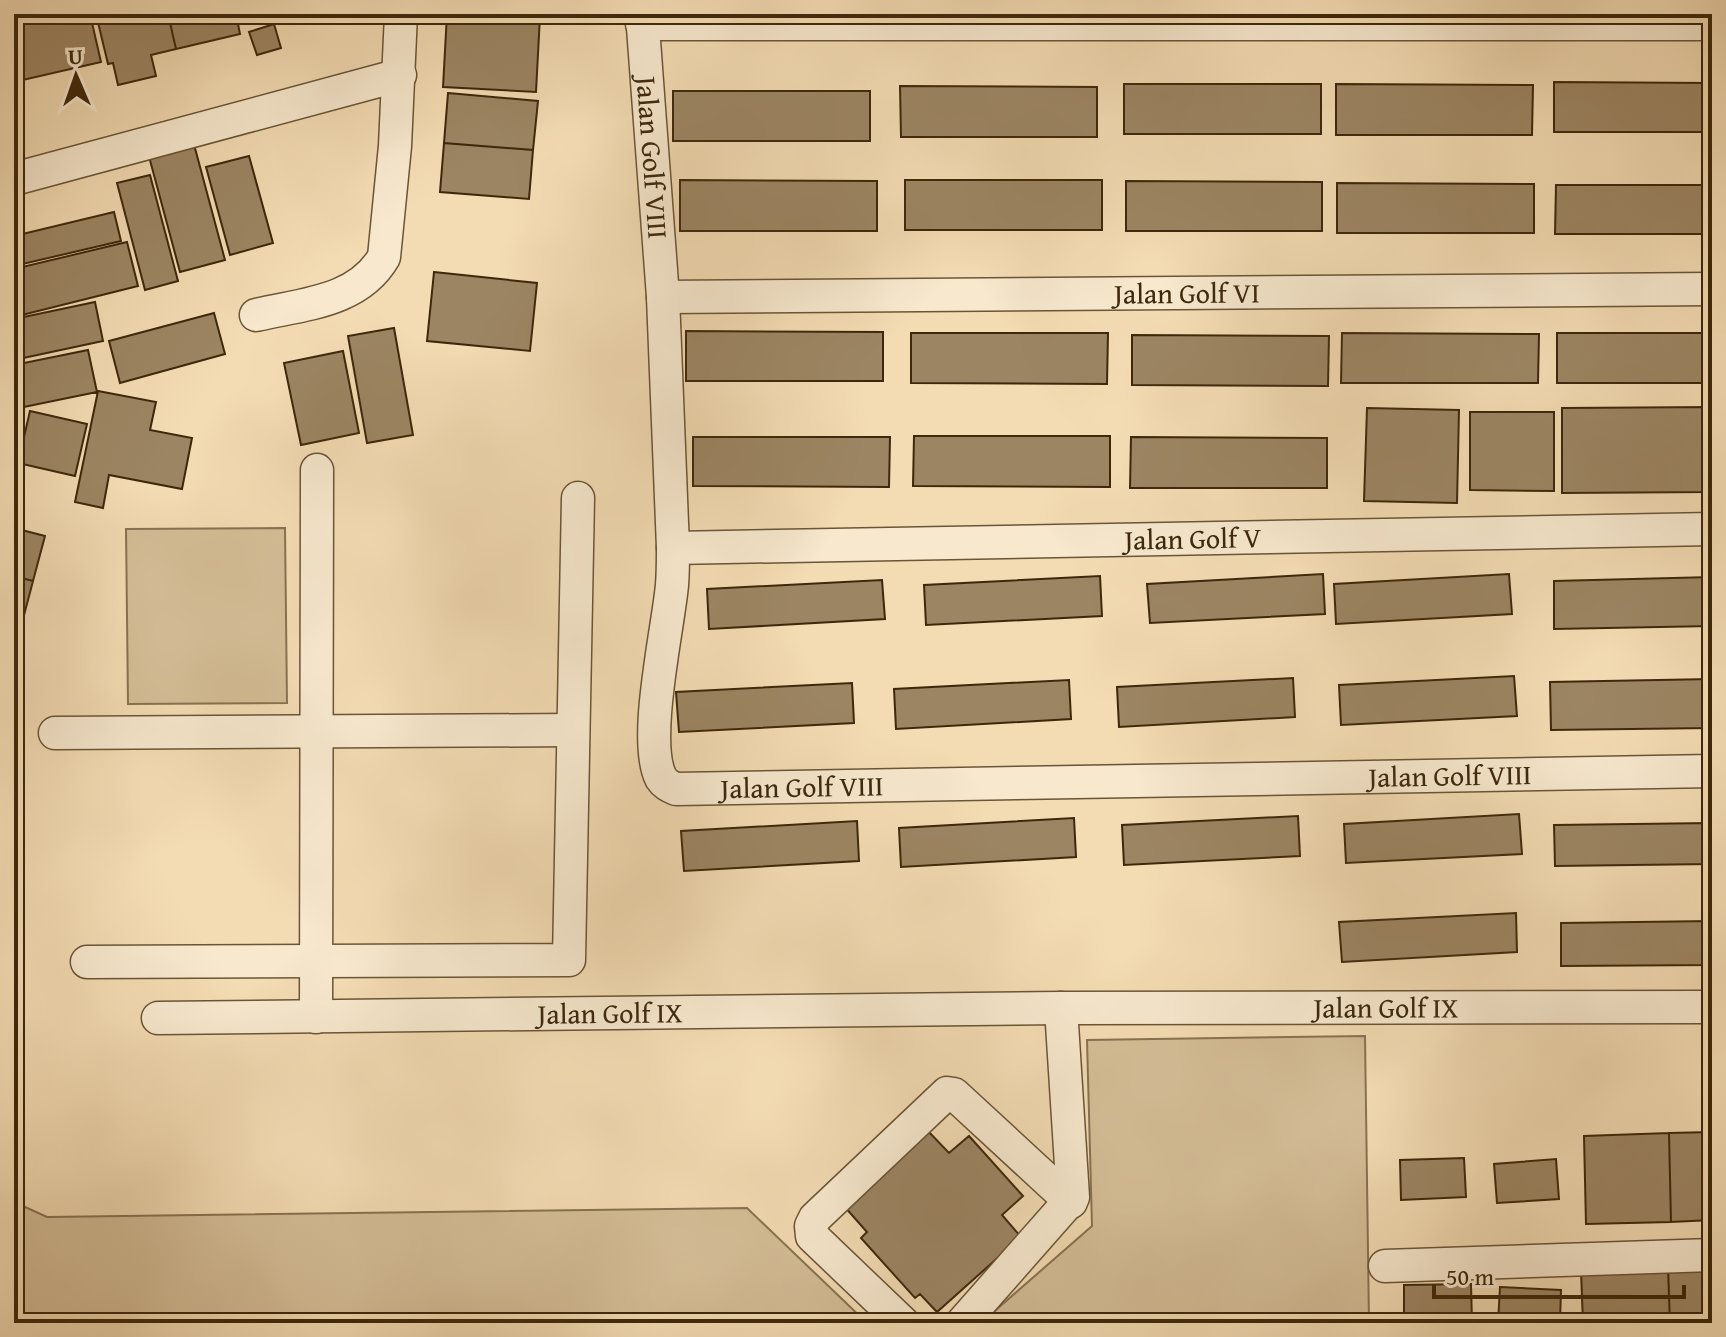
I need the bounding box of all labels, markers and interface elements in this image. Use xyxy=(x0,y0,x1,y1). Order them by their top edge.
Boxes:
north arrow xyxy=(36,36,116,116)
text: U xyxy=(67,40,83,72)
street label: Jalan Golf VIII xyxy=(626,72,680,240)
street label: Jalan Golf VI xyxy=(1111,271,1260,314)
street label: Jalan Golf V xyxy=(1121,516,1262,560)
street label: Jalan Golf VIII xyxy=(1365,753,1532,797)
street label: Jalan Golf VIII xyxy=(717,764,884,808)
street label: Jalan Golf IX xyxy=(1310,986,1458,1028)
street label: Jalan Golf IX xyxy=(534,991,683,1034)
scale bar xyxy=(1434,1249,1684,1299)
text: 50 m xyxy=(1446,1259,1494,1294)

